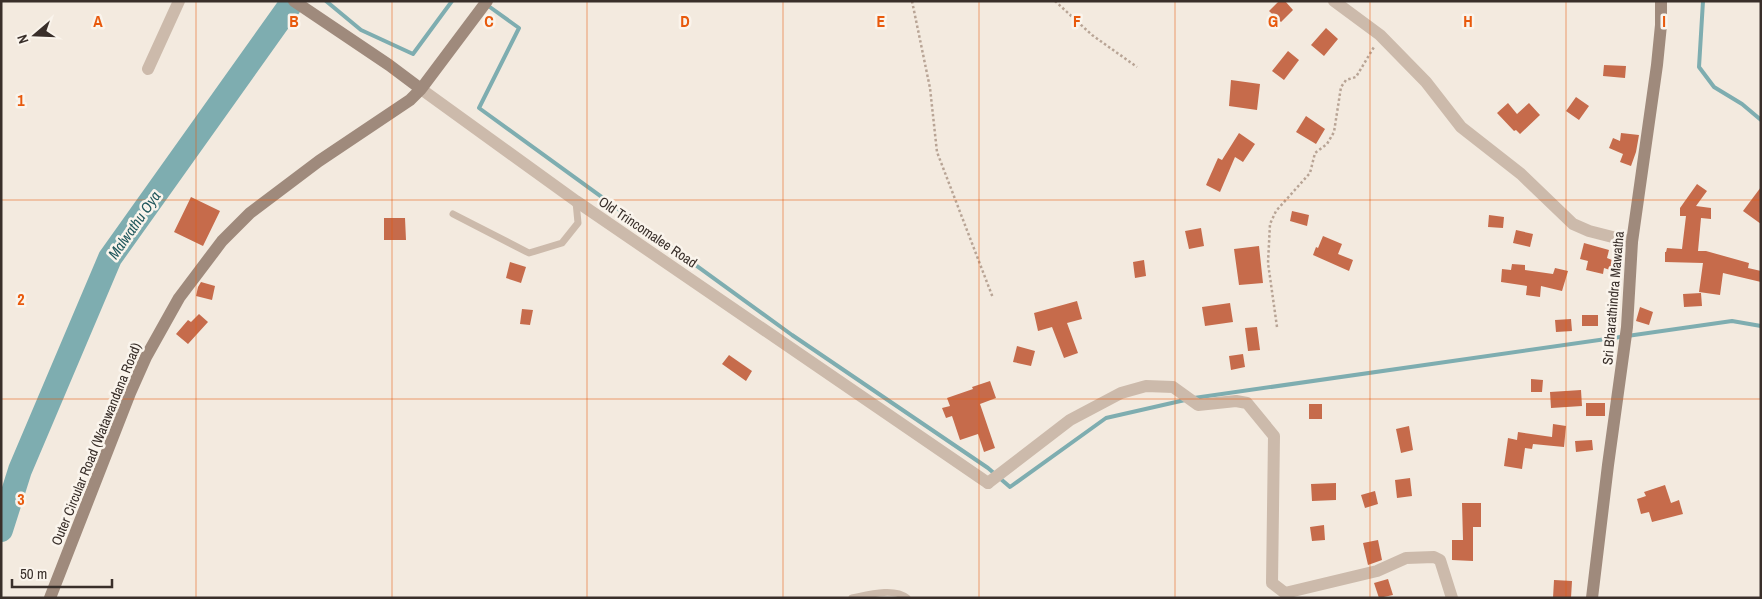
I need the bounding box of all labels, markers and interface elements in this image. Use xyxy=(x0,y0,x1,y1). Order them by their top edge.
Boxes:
north arrow xyxy=(10,10,60,60)
text: A xyxy=(93,10,103,32)
text: B xyxy=(289,10,299,32)
text: C xyxy=(484,10,494,32)
text: D xyxy=(680,10,690,32)
text: E xyxy=(877,10,886,32)
text: F xyxy=(1073,10,1081,32)
text: G xyxy=(1268,10,1278,32)
text: H xyxy=(1463,10,1473,32)
text: I xyxy=(1662,10,1666,32)
text: N xyxy=(13,32,33,46)
text: 1 xyxy=(17,89,25,111)
water label: Malwathu Oya xyxy=(103,187,165,263)
street label: Old Trincomalee Road xyxy=(595,192,701,272)
street label: Sri Bharathindra Mawatha xyxy=(1598,230,1628,366)
text: 2 xyxy=(17,288,25,310)
street label: Outer Circular Road (Watawandana Road) xyxy=(47,340,145,548)
text: 3 xyxy=(17,488,25,510)
scale bar xyxy=(12,556,112,588)
text: 50 m xyxy=(20,563,47,584)

